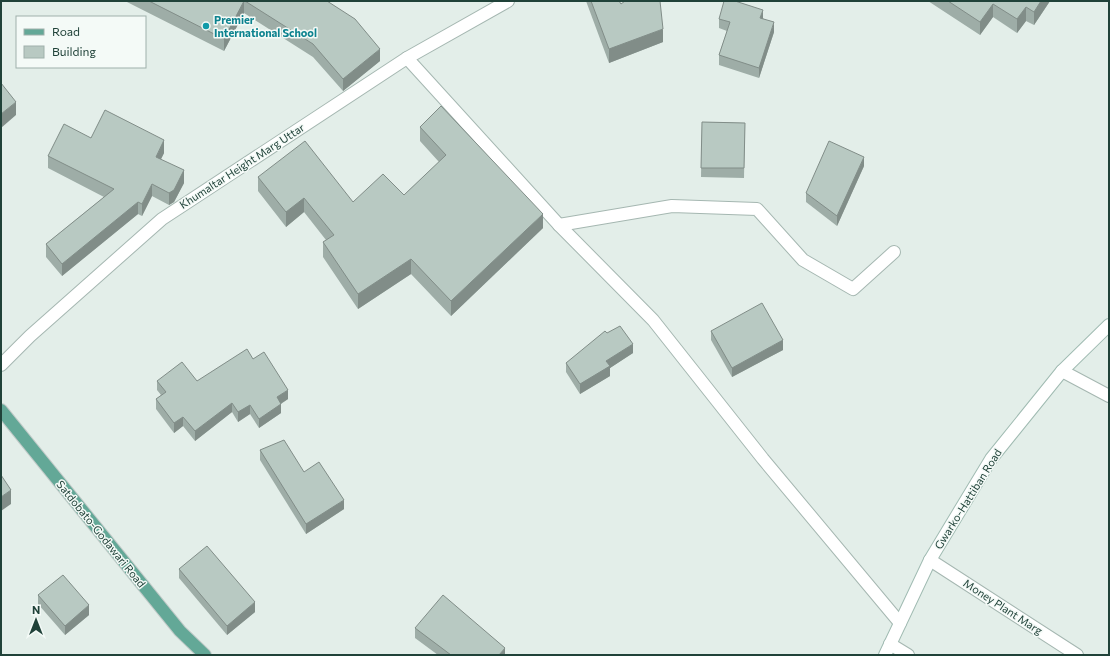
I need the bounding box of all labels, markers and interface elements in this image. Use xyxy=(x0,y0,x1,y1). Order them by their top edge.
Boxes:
place label: Premier International School xyxy=(214,13,317,39)
legend xyxy=(16,16,146,68)
marker: Premier International School xyxy=(201,21,211,31)
text: Road xyxy=(52,24,80,38)
text: Building xyxy=(52,44,96,58)
street label: Khumaltar Height Marg Uttar xyxy=(177,120,307,211)
street label: Gwarko-Hattiban Road xyxy=(931,446,1004,551)
street label: Satdobato-Godawari Road xyxy=(54,478,148,590)
street label: Money Plant Marg xyxy=(961,576,1045,637)
north arrow xyxy=(16,600,56,640)
text: N xyxy=(32,603,40,616)

